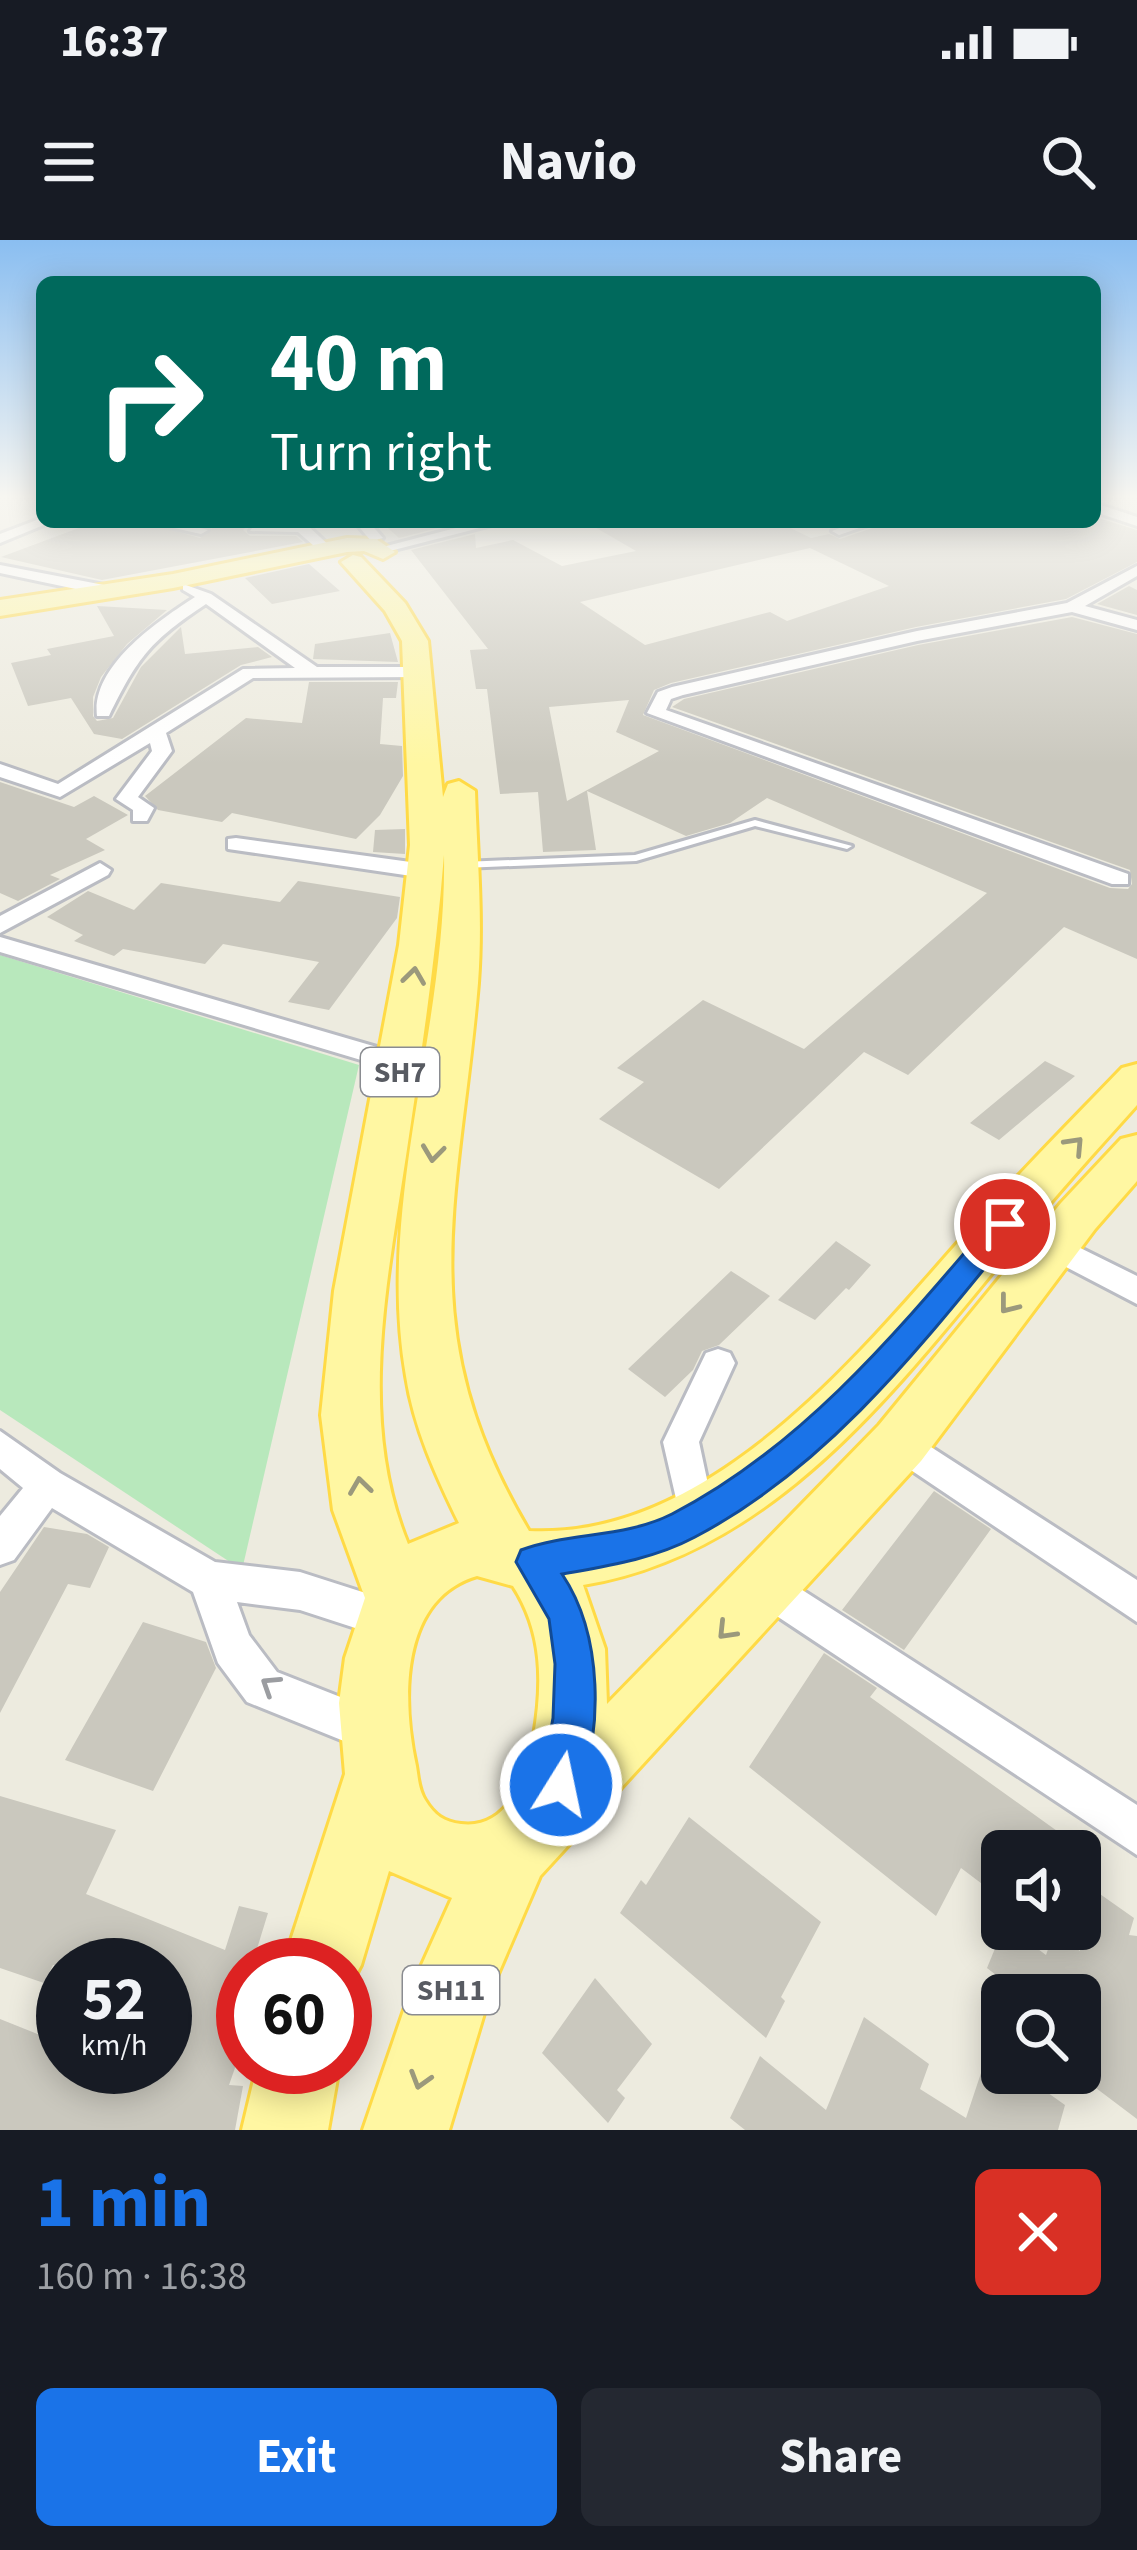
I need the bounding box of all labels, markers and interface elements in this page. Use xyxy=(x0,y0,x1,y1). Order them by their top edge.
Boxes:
text: 16:37 xyxy=(60,10,169,74)
text: Navio xyxy=(500,124,637,201)
icon: menu xyxy=(36,129,102,195)
icon: search xyxy=(1035,129,1101,195)
text: 40 m xyxy=(270,304,448,424)
icon: right xyxy=(72,324,228,480)
text: Turn right xyxy=(270,415,492,492)
one-way arrow xyxy=(400,966,426,985)
road number: SH7 xyxy=(361,1048,439,1096)
one-way arrow xyxy=(1061,1137,1083,1159)
one-way arrow xyxy=(421,1143,447,1163)
pin xyxy=(954,1173,1056,1275)
icon: arrive xyxy=(972,1191,1038,1257)
one-way arrow xyxy=(1001,1292,1022,1314)
one-way arrow xyxy=(348,1476,374,1496)
one-way arrow xyxy=(718,1618,740,1639)
one-way arrow xyxy=(261,1678,283,1700)
position arrow xyxy=(498,1722,624,1848)
map controls xyxy=(981,1830,1101,2094)
button: sound xyxy=(981,1830,1101,1950)
speed limit sign: 60 xyxy=(216,1938,372,2094)
text: 52 xyxy=(82,1958,146,2043)
road number: SH11 xyxy=(403,1966,499,2014)
button: search xyxy=(981,1974,1101,2094)
text: km/h xyxy=(81,2024,147,2067)
one-way arrow xyxy=(409,2069,434,2090)
text: 1 min xyxy=(36,2152,211,2255)
button: close xyxy=(975,2169,1101,2295)
text: 160 m · 16:38 xyxy=(36,2249,247,2305)
button: Exit xyxy=(36,2388,557,2526)
button: Share xyxy=(581,2388,1101,2526)

